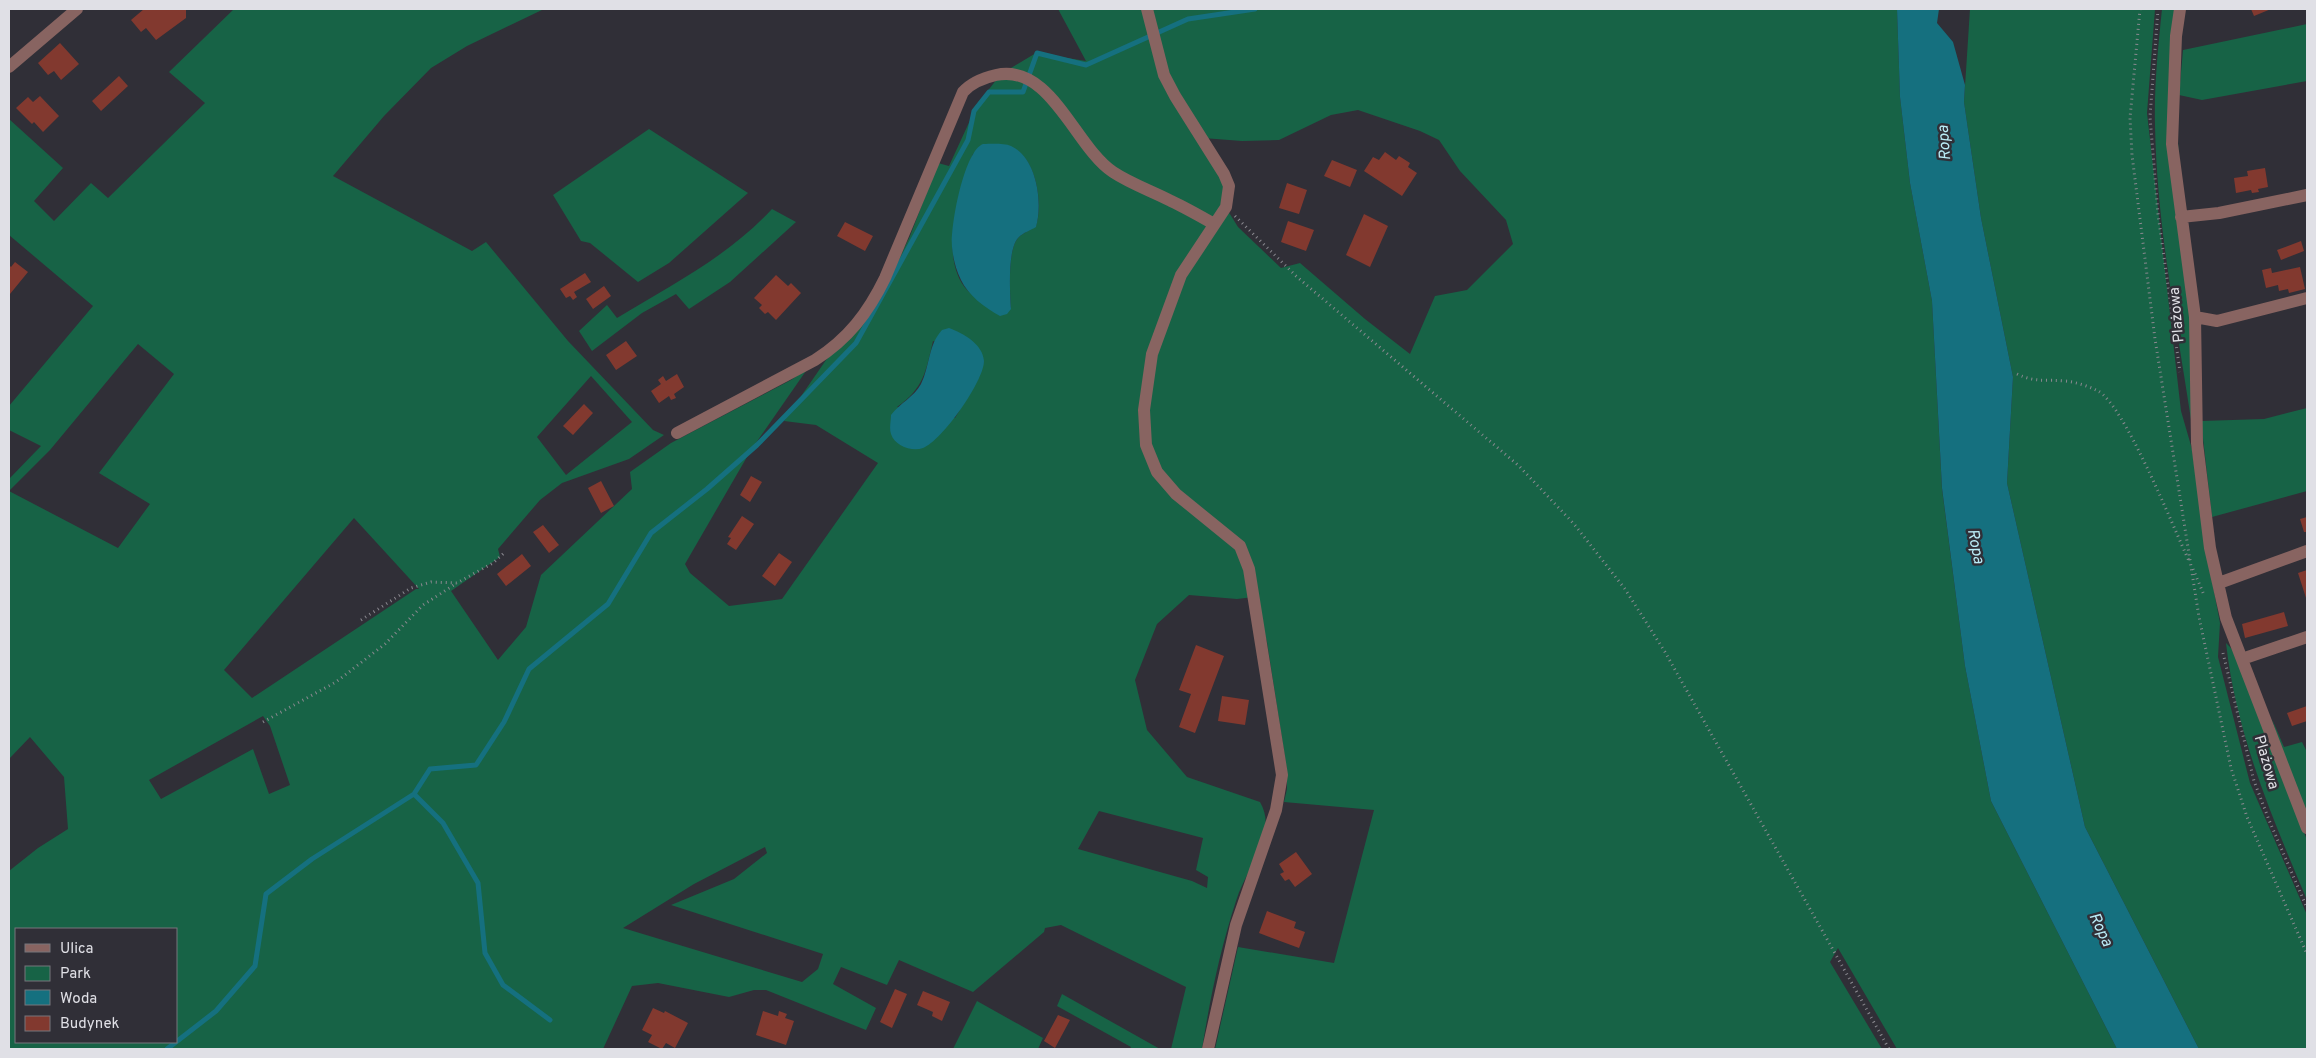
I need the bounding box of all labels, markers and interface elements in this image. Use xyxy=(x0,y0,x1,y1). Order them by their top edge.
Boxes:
water label: Ropa xyxy=(1934,124,1956,161)
street label: Plażowa xyxy=(2166,286,2189,343)
water label: Ropa xyxy=(1962,527,1988,566)
street label: Plażowa xyxy=(2249,733,2282,792)
water label: Ropa xyxy=(2084,910,2117,951)
legend xyxy=(15,928,178,1043)
text: Ulica xyxy=(60,940,93,959)
text: Park xyxy=(60,965,91,984)
text: Woda xyxy=(60,990,97,1009)
text: Budynek xyxy=(60,1015,119,1034)

